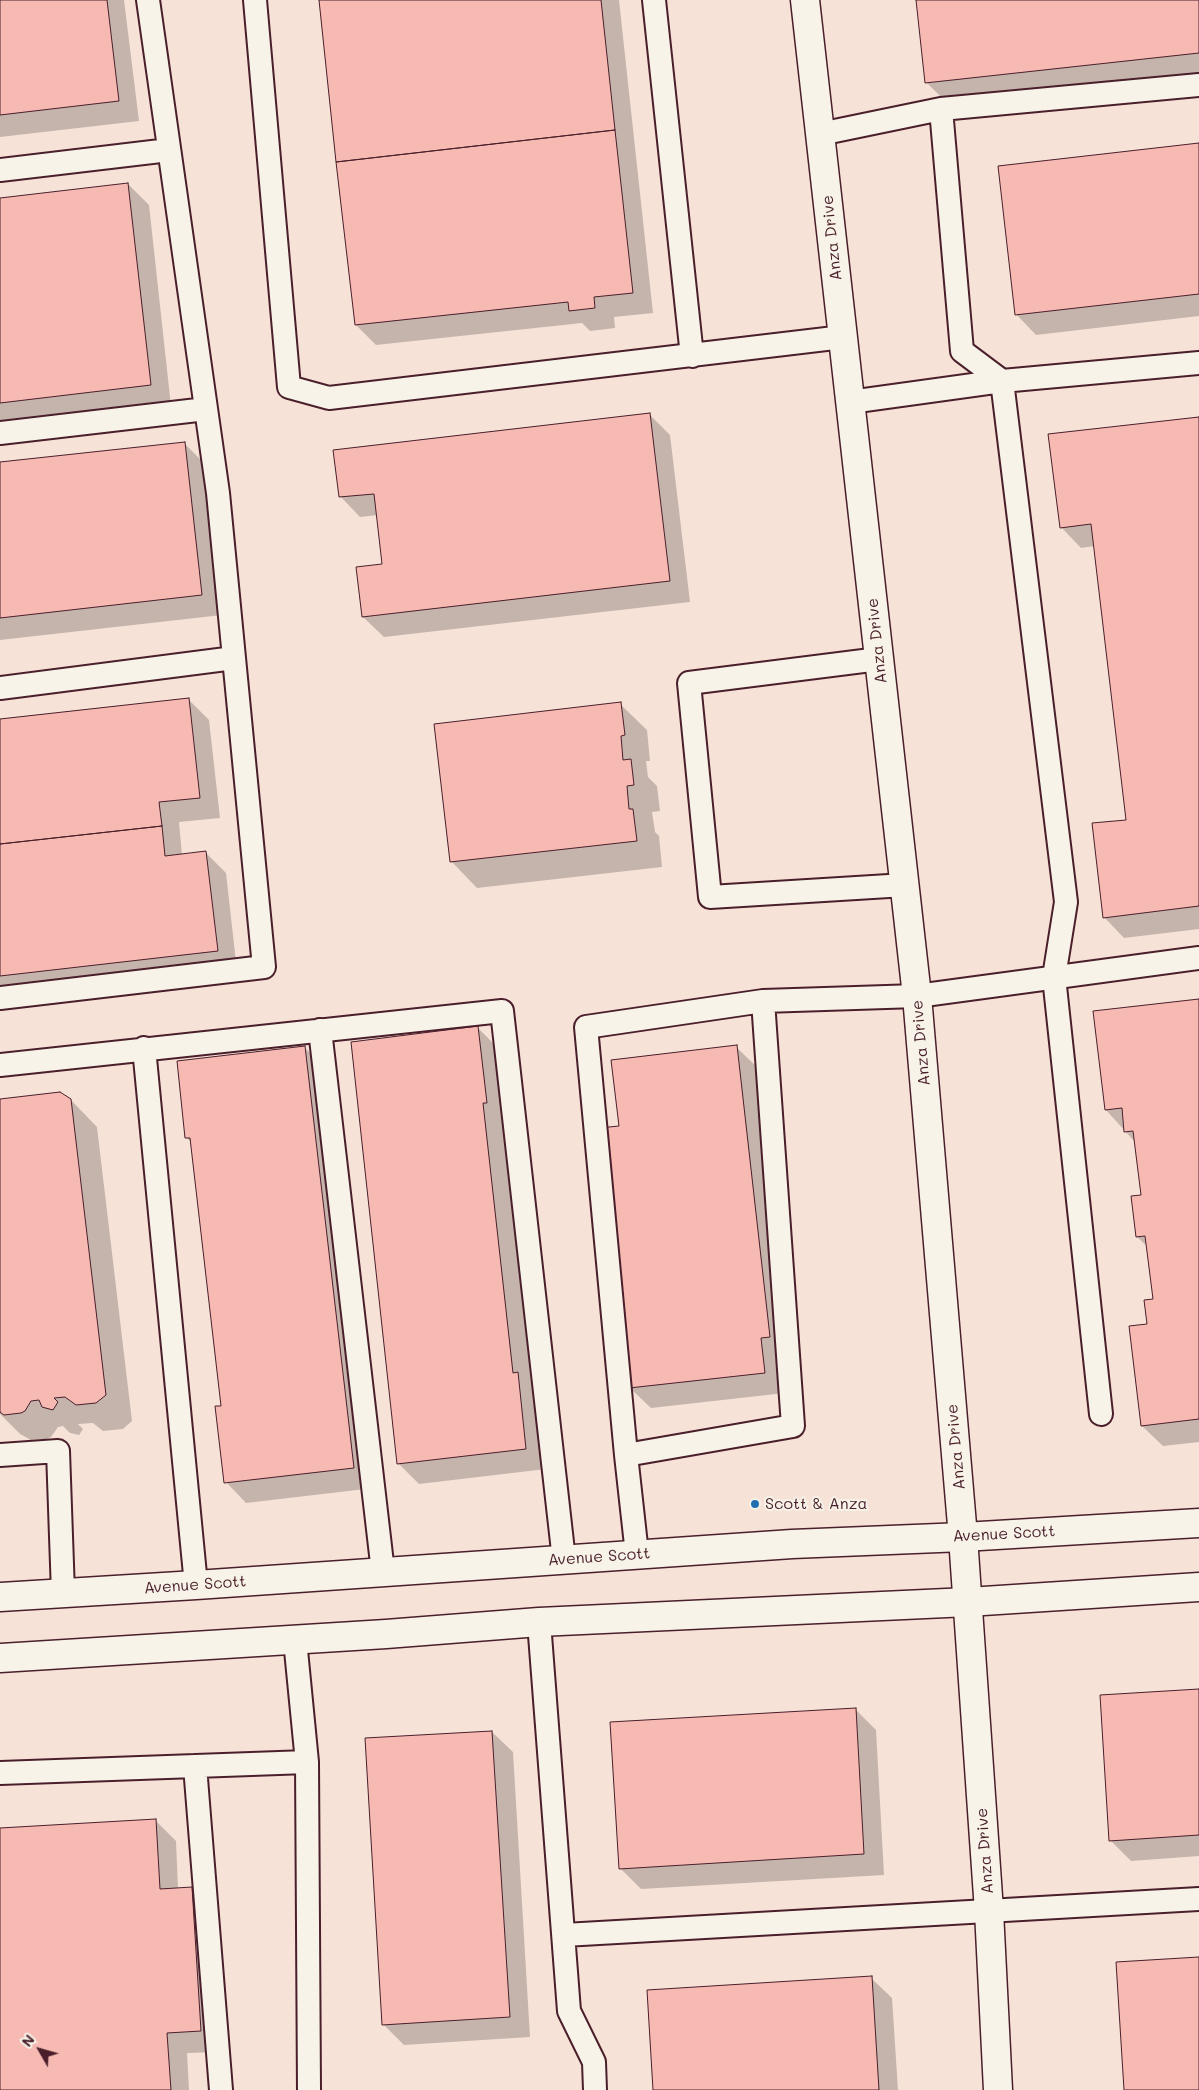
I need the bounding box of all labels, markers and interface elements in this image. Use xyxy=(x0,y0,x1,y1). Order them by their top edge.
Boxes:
street label: Anza Drive xyxy=(818,194,846,282)
street label: Anza Drive xyxy=(863,597,891,685)
street label: Anza Drive xyxy=(908,999,934,1087)
street label: Anza Drive xyxy=(943,1403,969,1491)
place label: Scott & Anza xyxy=(765,1494,868,1514)
marker: Scott & Anza xyxy=(749,1498,761,1510)
street label: Avenue Scott xyxy=(952,1522,1056,1546)
street label: Avenue Scott xyxy=(547,1544,651,1570)
street label: Avenue Scott xyxy=(143,1572,247,1598)
street label: Anza Drive xyxy=(972,1807,998,1895)
north arrow xyxy=(15,2025,65,2075)
text: N xyxy=(17,2030,39,2051)

